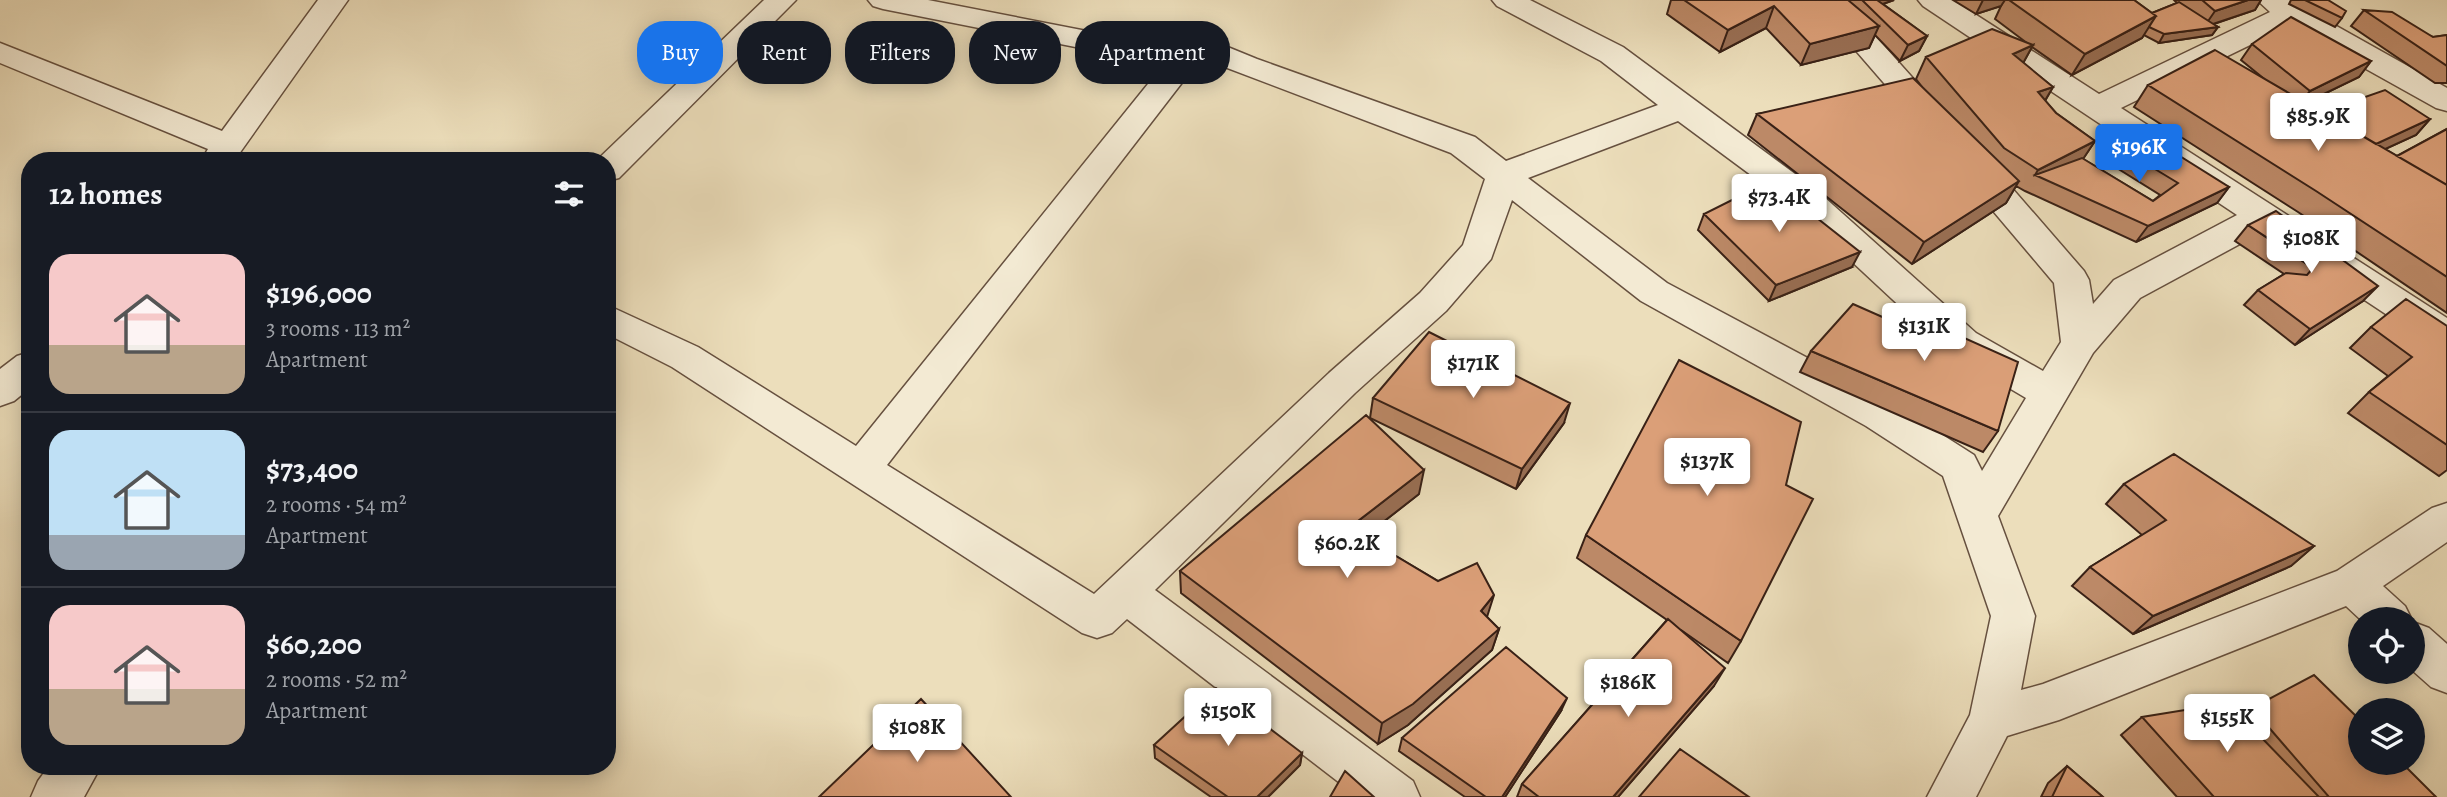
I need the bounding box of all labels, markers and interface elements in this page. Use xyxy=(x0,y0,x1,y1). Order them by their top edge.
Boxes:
chip: Buy xyxy=(637,21,723,84)
chip: Rent xyxy=(737,21,831,84)
chip: Filters xyxy=(845,21,955,84)
chip: New xyxy=(969,21,1061,84)
chip: Apartment xyxy=(1075,21,1230,84)
pin: $85.9K xyxy=(2261,94,2375,153)
text: $85.9K xyxy=(2286,100,2350,131)
pin: $196K xyxy=(2090,124,2188,184)
text: $196K xyxy=(2111,131,2167,162)
text: 12 homes xyxy=(49,174,162,214)
pin: $73.4K xyxy=(1722,174,1836,234)
icon: filters xyxy=(550,175,588,213)
text: $73.4K xyxy=(1748,181,1810,212)
pin: $108K xyxy=(2262,216,2360,275)
text: $108K xyxy=(2283,222,2339,253)
text: $196,000 xyxy=(266,273,372,313)
icon: home xyxy=(105,282,189,366)
pin: $131K xyxy=(1875,304,1973,363)
text: $131K xyxy=(1898,310,1950,341)
text: 3 rooms · 113 m² xyxy=(266,313,410,344)
pin: $171K xyxy=(1424,340,1522,400)
text: Apartment xyxy=(266,344,368,375)
text: $171K xyxy=(1447,347,1499,378)
pin: $137K xyxy=(1658,438,1756,498)
text: $137K xyxy=(1680,445,1734,476)
text: $73,400 xyxy=(266,449,358,489)
icon: home xyxy=(105,458,189,542)
text: 2 rooms · 54 m² xyxy=(266,489,407,520)
text: Apartment xyxy=(266,520,368,551)
pin: $60.2K xyxy=(1290,520,1404,580)
text: $60.2K xyxy=(1314,527,1380,558)
map controls xyxy=(2348,607,2425,775)
button: locate xyxy=(2348,607,2425,684)
text: $60,200 xyxy=(266,624,362,664)
icon: home xyxy=(105,633,189,717)
pin: $186K xyxy=(1579,660,1677,719)
text: 2 rooms · 52 m² xyxy=(266,664,407,695)
text: $186K xyxy=(1600,666,1656,697)
pin: $150K xyxy=(1179,688,1277,748)
pin: $155K xyxy=(2178,694,2276,754)
text: Apartment xyxy=(266,695,368,726)
text: $150K xyxy=(1200,695,1256,726)
button: layers xyxy=(2348,698,2425,775)
text: $155K xyxy=(2200,701,2254,732)
pin: $108K xyxy=(868,704,966,764)
text: $108K xyxy=(889,711,945,742)

